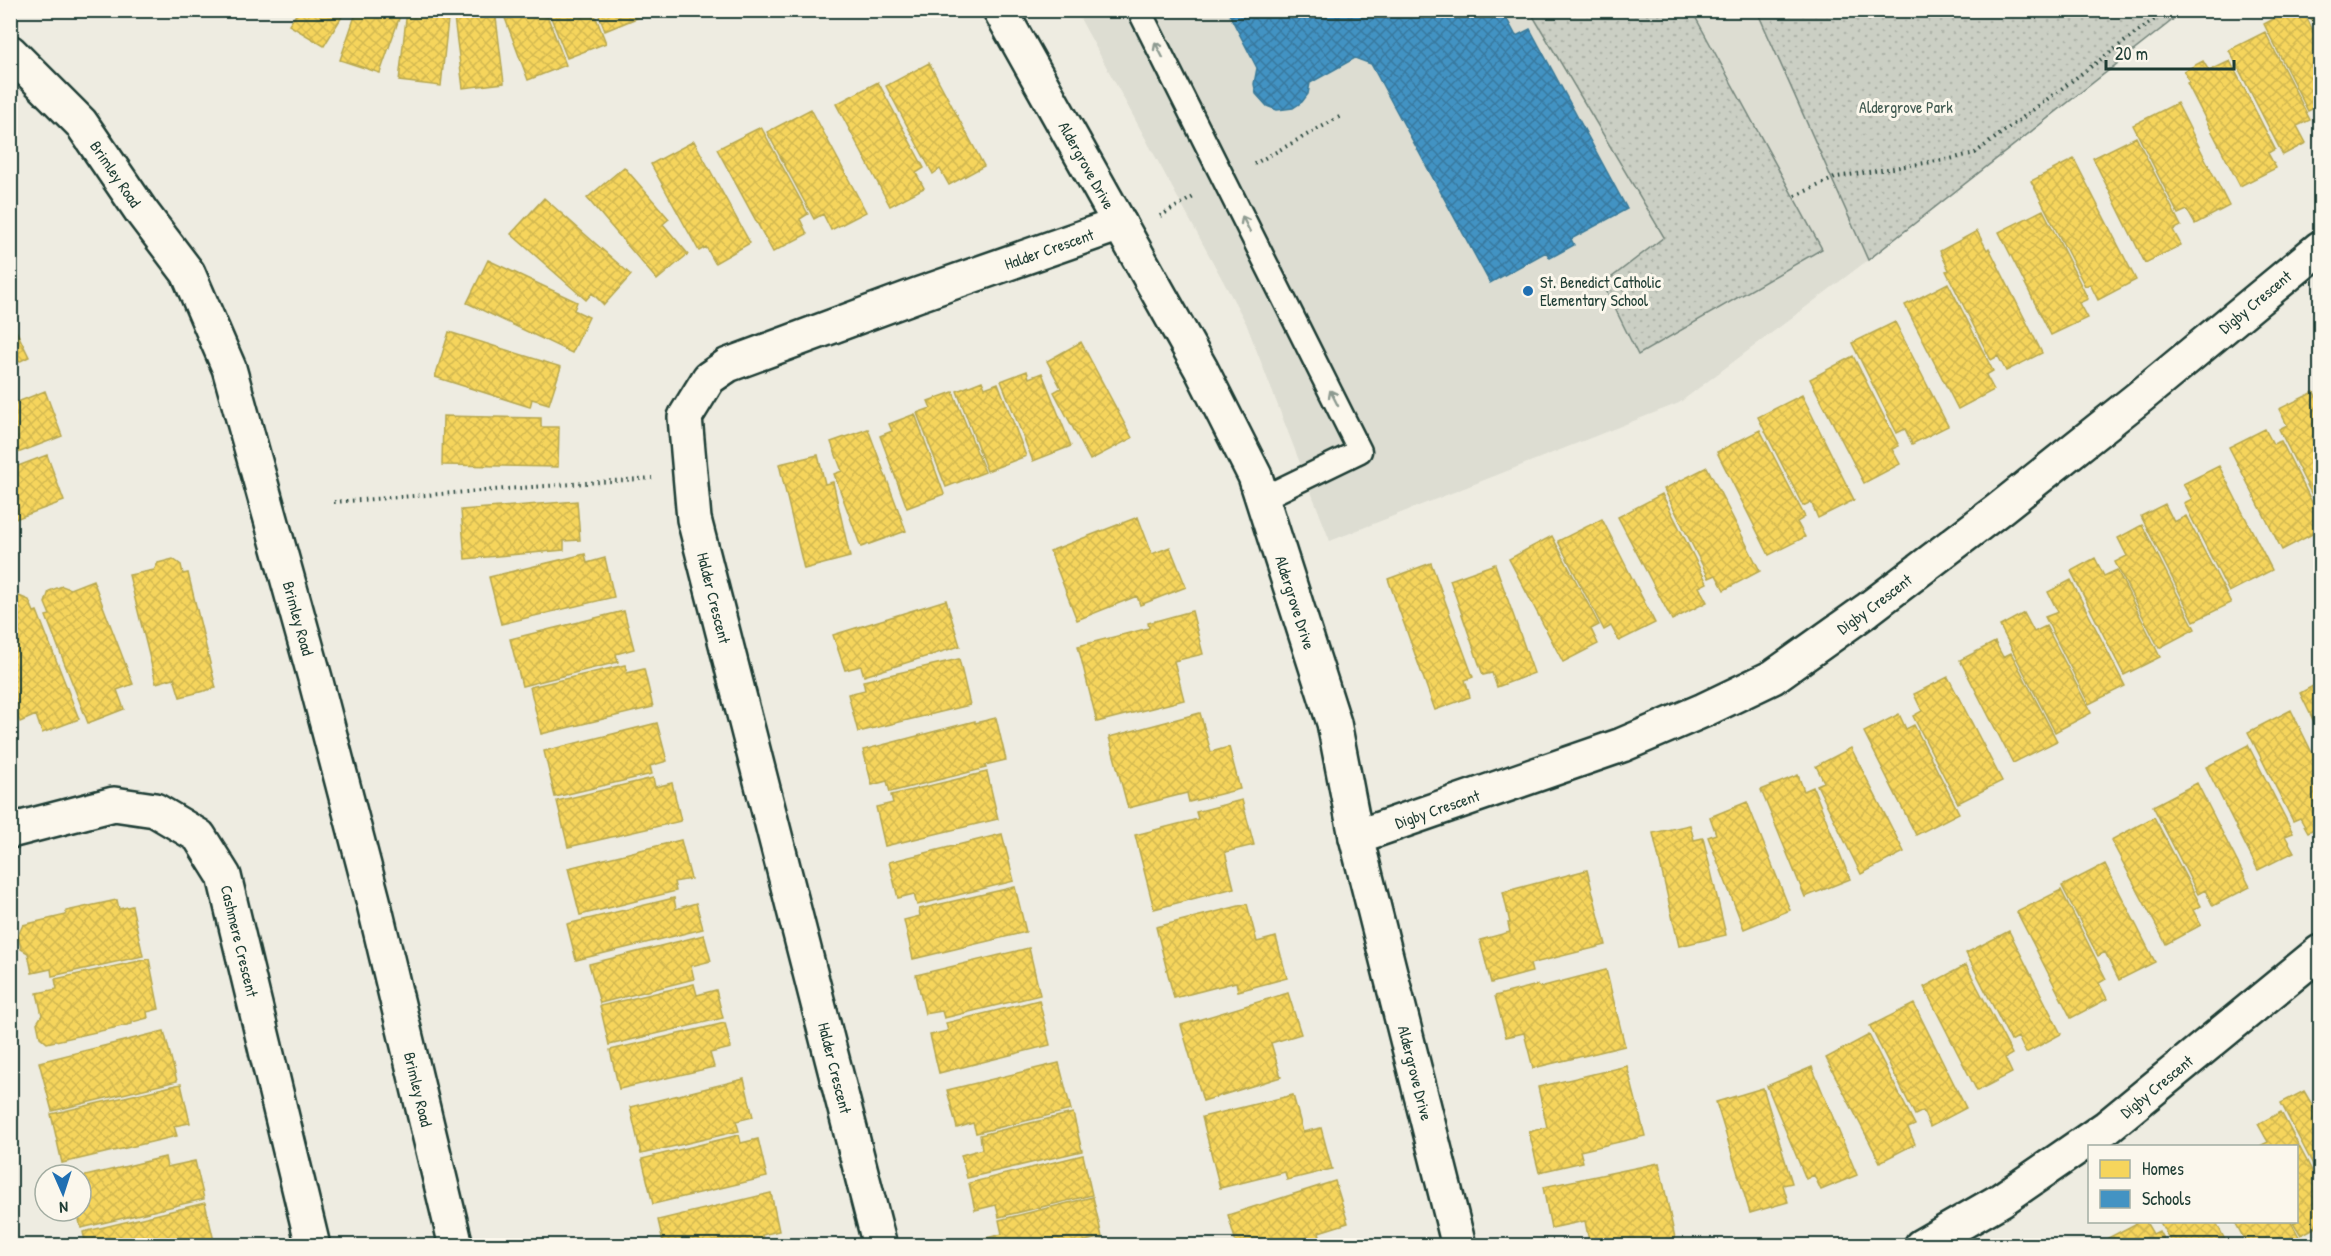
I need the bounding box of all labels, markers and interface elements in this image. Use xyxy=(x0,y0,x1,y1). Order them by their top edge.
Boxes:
scale bar xyxy=(2106,33,2234,71)
one-way arrow xyxy=(1152,41,1164,59)
text: 20 m xyxy=(2115,41,2148,66)
park label: Aldergrove Park xyxy=(1859,96,1953,118)
street label: Aldergrove Drive xyxy=(1054,118,1121,214)
street label: Brimley Road xyxy=(85,136,146,212)
one-way arrow xyxy=(1240,215,1252,233)
street label: Halder Crescent xyxy=(1001,223,1097,275)
street label: Digby Crescent xyxy=(2214,265,2296,338)
place label: St. Benedict Catholic Elementary School xyxy=(1540,271,1662,311)
marker: St. Benedict Catholic Elementary School xyxy=(1521,284,1535,298)
one-way arrow xyxy=(1328,390,1339,408)
street label: Halder Crescent xyxy=(692,550,736,646)
street label: Aldergrove Drive xyxy=(1270,553,1321,653)
street label: Digby Crescent xyxy=(1832,568,1917,639)
street label: Brimley Road xyxy=(278,579,319,658)
street label: Digby Crescent xyxy=(1392,784,1483,834)
street label: Cashmere Crescent xyxy=(216,883,264,1000)
street label: Halder Crescent xyxy=(813,1020,857,1116)
street label: Aldergrove Drive xyxy=(1393,1023,1438,1123)
street label: Brimley Road xyxy=(399,1050,438,1129)
street label: Digby Crescent xyxy=(2115,1050,2198,1123)
legend xyxy=(2088,1145,2298,1223)
text: Homes xyxy=(2142,1156,2184,1181)
north arrow xyxy=(33,1163,93,1223)
text: Schools xyxy=(2142,1186,2191,1211)
text: N xyxy=(58,1197,69,1219)

